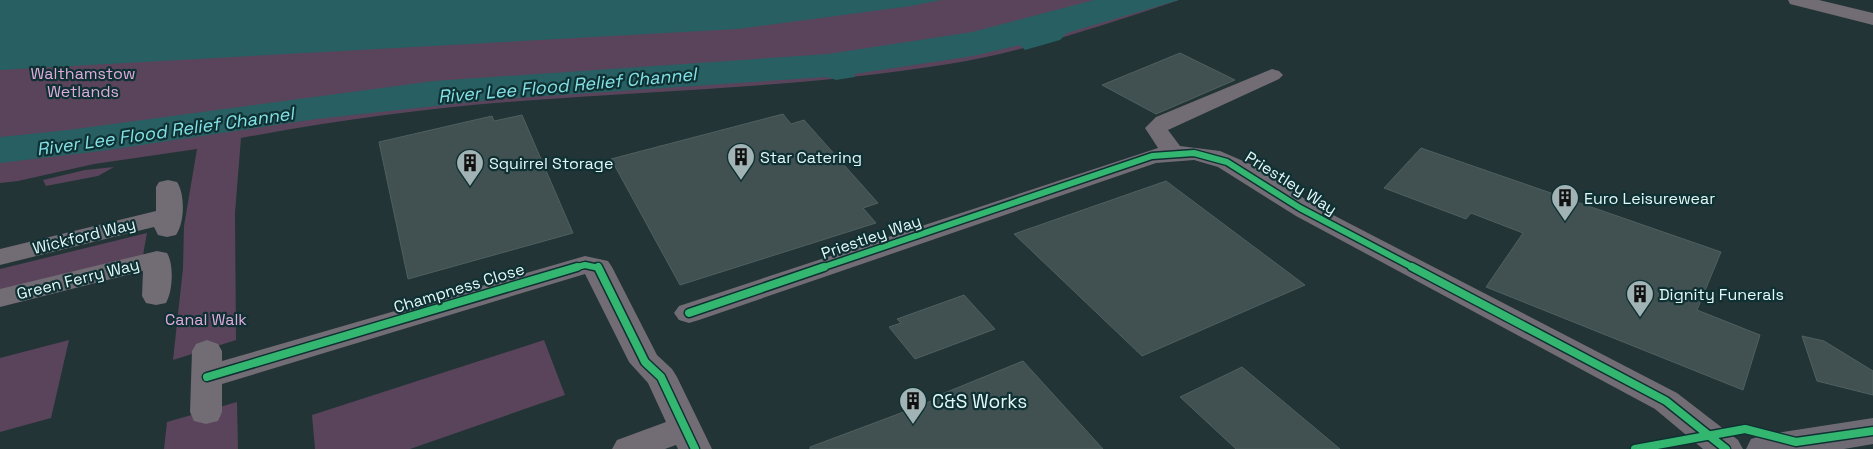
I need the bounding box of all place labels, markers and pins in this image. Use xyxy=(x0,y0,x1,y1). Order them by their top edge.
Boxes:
building icon: Star Catering xyxy=(726,142,756,181)
place label: Star Catering xyxy=(760,147,862,168)
building icon: Squirrel Storage xyxy=(455,148,485,187)
place label: Squirrel Storage xyxy=(489,153,613,174)
building icon: Euro Leisurewear xyxy=(1550,183,1580,222)
place label: Euro Leisurewear xyxy=(1584,188,1715,209)
building icon: Dignity Funerals xyxy=(1625,279,1655,318)
place label: Dignity Funerals xyxy=(1659,284,1784,305)
building icon: C&S Works xyxy=(898,386,928,425)
place label: C&S Works xyxy=(932,389,1027,414)

